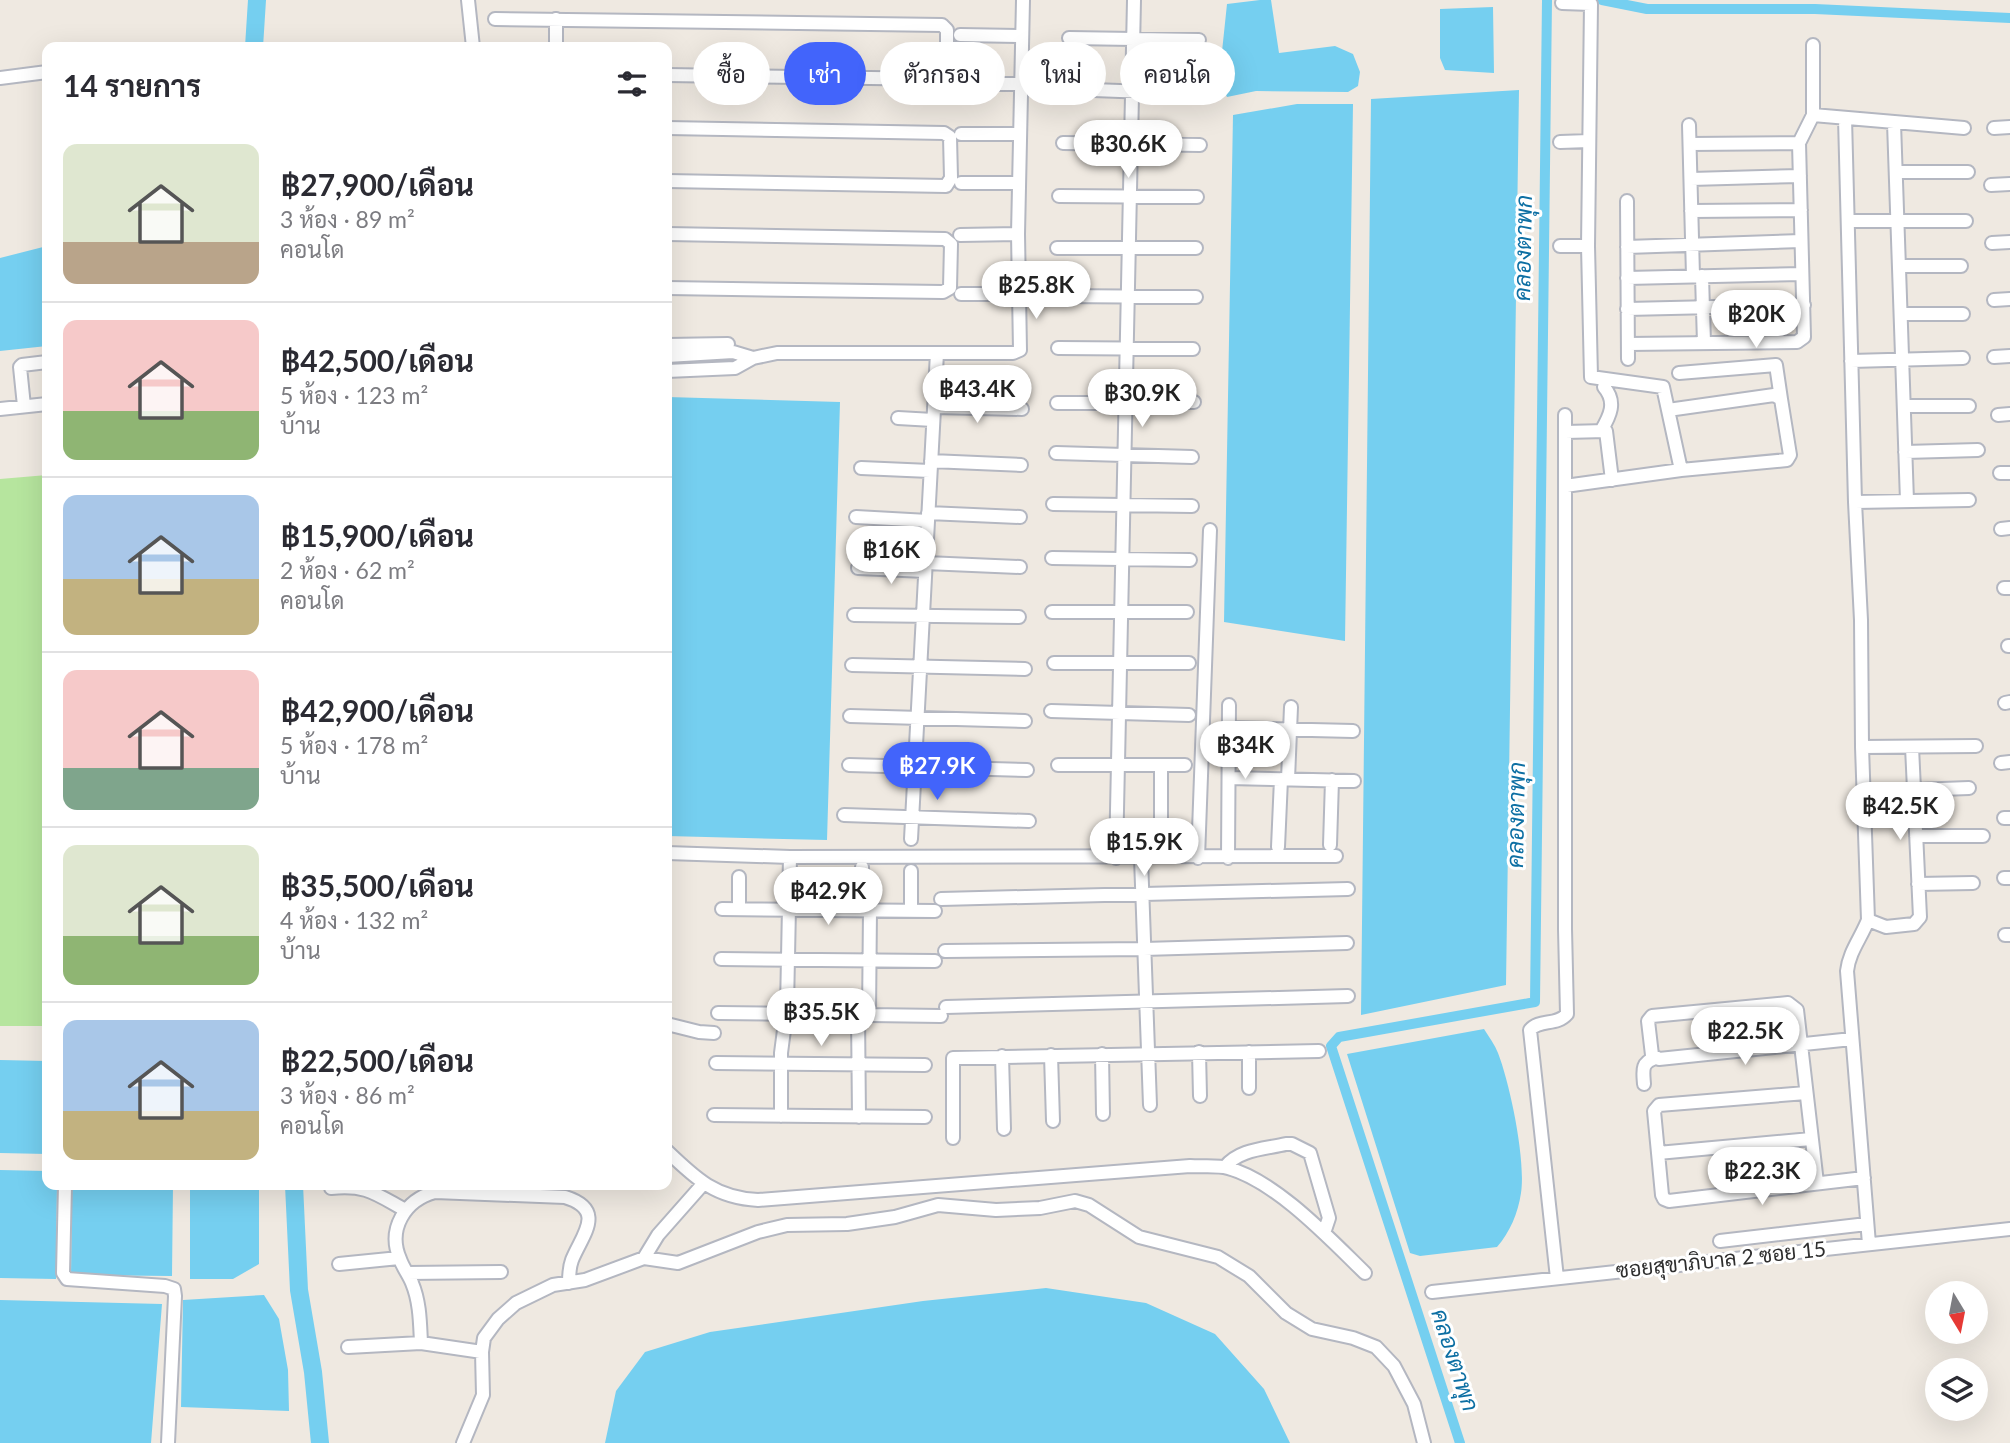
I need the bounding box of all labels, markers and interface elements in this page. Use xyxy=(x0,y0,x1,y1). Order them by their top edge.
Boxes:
chip: ซื้อ xyxy=(693,42,770,105)
chip: เช่า xyxy=(784,42,866,105)
chip: ตัวกรอง xyxy=(880,42,1005,105)
chip: ใหม่ xyxy=(1019,42,1106,105)
chip: คอนโด xyxy=(1120,42,1235,105)
icon: filters xyxy=(613,65,651,103)
text: 14 รายการ xyxy=(63,67,201,103)
pin: ฿30.6K xyxy=(1071,120,1185,180)
text: ฿30.6K xyxy=(1090,129,1166,157)
text: ฿27,900/เดือน xyxy=(280,166,474,202)
icon: home xyxy=(119,172,203,256)
water label: คลองตาพุก xyxy=(1507,195,1540,301)
text: 3 ห้อง · 89 m² xyxy=(280,205,415,233)
text: คอนโด xyxy=(280,235,344,263)
pin: ฿25.8K xyxy=(979,262,1093,321)
text: ฿25.8K xyxy=(998,270,1074,298)
pin: ฿20K xyxy=(1715,290,1797,350)
text: ฿20K xyxy=(1727,299,1785,327)
text: ฿42,500/เดือน xyxy=(280,342,474,378)
icon: home xyxy=(119,348,203,432)
pin: ฿43.4K xyxy=(920,366,1034,425)
pin: ฿30.9K xyxy=(1085,370,1199,429)
text: ฿43.4K xyxy=(939,374,1015,402)
text: ฿30.9K xyxy=(1104,378,1180,406)
text: 5 ห้อง · 123 m² xyxy=(280,381,428,409)
text: บ้าน xyxy=(280,411,321,439)
text: ฿15,900/เดือน xyxy=(280,517,474,553)
icon: home xyxy=(119,523,203,607)
pin: ฿16K xyxy=(850,526,932,586)
text: ฿16K xyxy=(862,535,920,563)
text: 2 ห้อง · 62 m² xyxy=(280,556,415,584)
text: คอนโด xyxy=(280,586,344,614)
text: ฿42,900/เดือน xyxy=(280,692,474,728)
icon: home xyxy=(119,698,203,782)
pin: ฿34K xyxy=(1204,722,1286,781)
text: ฿34K xyxy=(1216,730,1274,758)
text: 5 ห้อง · 178 m² xyxy=(280,731,428,759)
pin: ฿27.9K xyxy=(880,742,994,802)
text: ฿27.9K xyxy=(899,751,975,779)
text: บ้าน xyxy=(280,761,321,789)
water label: คลองตาพุก xyxy=(1500,762,1533,868)
pin: ฿42.5K xyxy=(1843,782,1957,842)
text: ฿42.5K xyxy=(1862,791,1938,819)
pin: ฿15.9K xyxy=(1087,818,1201,878)
text: ฿15.9K xyxy=(1106,827,1182,855)
text: ฿35,500/เดือน xyxy=(280,867,474,903)
pin: ฿42.9K xyxy=(771,867,885,927)
icon: home xyxy=(119,873,203,957)
text: ฿42.9K xyxy=(790,876,866,904)
text: 4 ห้อง · 132 m² xyxy=(280,906,428,934)
text: บ้าน xyxy=(280,936,321,964)
pin: ฿35.5K xyxy=(764,988,878,1048)
text: ฿35.5K xyxy=(783,997,859,1025)
pin: ฿22.5K xyxy=(1688,1007,1802,1067)
text: ฿22.5K xyxy=(1707,1016,1783,1044)
text: ฿22,500/เดือน xyxy=(280,1042,474,1078)
icon: home xyxy=(119,1048,203,1132)
text: 3 ห้อง · 86 m² xyxy=(280,1081,415,1109)
text: คอนโด xyxy=(280,1111,344,1139)
pin: ฿22.3K xyxy=(1705,1148,1819,1207)
text: ฿22.3K xyxy=(1724,1156,1800,1184)
street label: ซอยสุขาภิบาล 2 ซอย 15 xyxy=(1615,1235,1827,1285)
north arrow xyxy=(1925,1281,1988,1344)
map controls xyxy=(1925,1281,1988,1421)
water label: คลองตาพุก xyxy=(1423,1305,1486,1415)
button: layers xyxy=(1925,1358,1988,1421)

